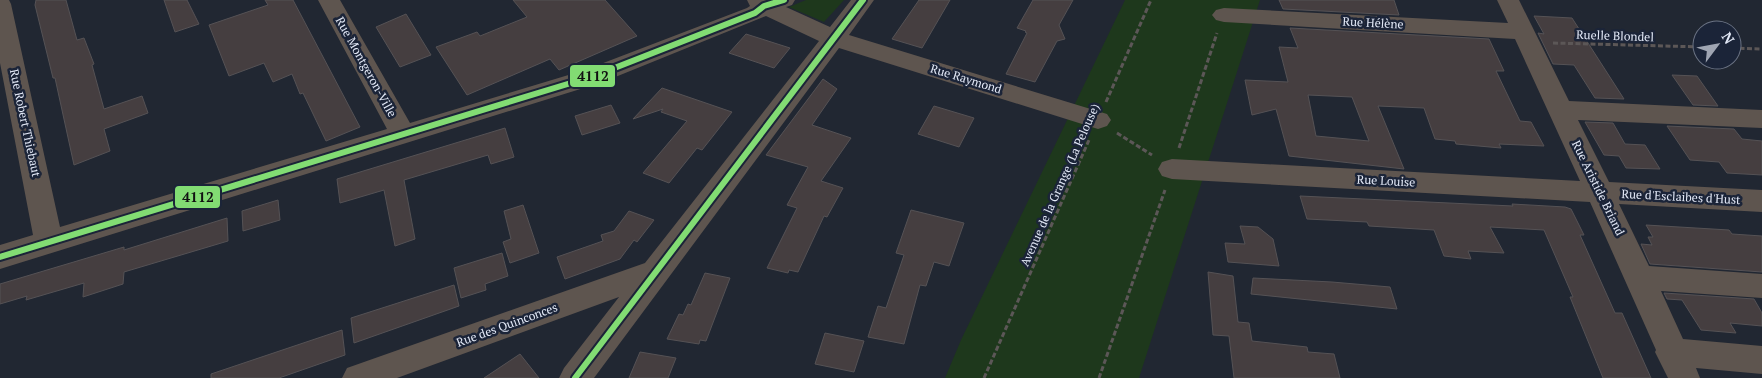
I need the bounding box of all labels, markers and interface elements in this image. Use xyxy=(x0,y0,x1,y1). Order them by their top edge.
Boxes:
street label: Rue Hélène xyxy=(1342,13,1404,32)
street label: Rue Montgeron-Ville xyxy=(333,14,400,120)
north arrow xyxy=(1692,20,1742,70)
street label: Ruelle Blondel xyxy=(1576,27,1655,44)
text: N xyxy=(1718,28,1740,48)
street label: Rue Raymond xyxy=(929,61,1004,97)
line badge: 4112 xyxy=(569,64,616,88)
text: 4112 xyxy=(577,66,609,85)
street label: Rue Robert Thiebaut xyxy=(7,67,44,179)
street label: Avenue de la Grange (La Pelouse) xyxy=(1017,101,1102,269)
street label: Rue Aristide Briand xyxy=(1569,138,1628,238)
street label: Rue Louise xyxy=(1356,171,1416,190)
line badge: 4112 xyxy=(174,185,221,209)
street label: Rue d'Esclaibes d'Hust xyxy=(1621,186,1741,207)
text: 4112 xyxy=(182,187,214,206)
street label: Rue des Quinconces xyxy=(454,299,559,350)

